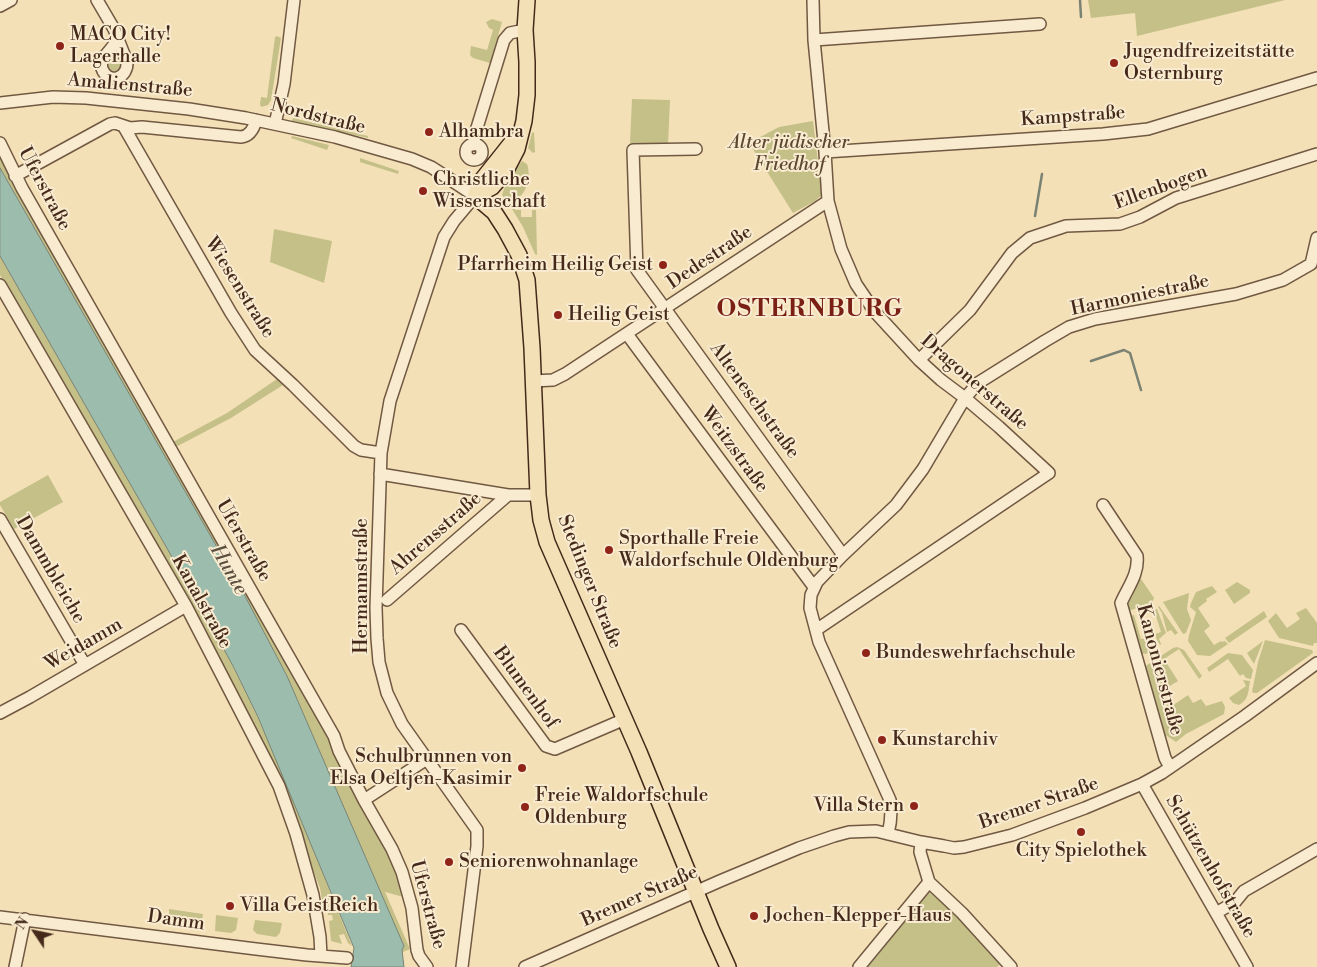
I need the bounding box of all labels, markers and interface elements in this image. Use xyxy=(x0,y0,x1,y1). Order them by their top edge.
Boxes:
place label: MACO City! Lagerhalle xyxy=(70,24,170,68)
marker: MACO City! Lagerhalle xyxy=(54,40,66,52)
place label: Jugendfreizeitstätte Osternburg xyxy=(1124,41,1295,85)
marker: Jugendfreizeitstätte Osternburg xyxy=(1108,57,1120,69)
street label: Amalienstraße xyxy=(67,69,193,103)
street label: Nordstraße xyxy=(268,94,368,140)
street label: Kampstraße xyxy=(1020,102,1126,132)
place label: Alhambra xyxy=(439,121,524,143)
marker: Alhambra xyxy=(423,126,435,138)
park label: Alter jüdischer Friedhof xyxy=(729,132,849,176)
street label: Uferstraße xyxy=(13,143,75,235)
street label: Ellenbogen xyxy=(1111,161,1211,215)
place label: Christliche Wissenschaft xyxy=(433,169,546,213)
marker: Christliche Wissenschaft xyxy=(417,185,429,197)
street label: Dedestraße xyxy=(663,221,757,295)
street label: Wiesenstraße xyxy=(199,233,279,343)
place label: Pfarrheim Heilig Geist xyxy=(457,254,653,276)
marker: Pfarrheim Heilig Geist xyxy=(657,259,669,271)
street label: Harmoniestraße xyxy=(1069,270,1211,322)
district label: OSTERNBURG xyxy=(715,296,905,324)
place label: Heilig Geist xyxy=(568,304,670,326)
marker: Heilig Geist xyxy=(552,309,564,321)
street label: Dragonerstraße xyxy=(915,330,1033,436)
street label: Alteneschstraße xyxy=(704,338,804,464)
street label: Weitzstraße xyxy=(695,403,773,497)
street label: Ahrensstraße xyxy=(385,488,487,580)
street label: Uferstraße xyxy=(210,496,276,586)
street label: Dammbleiche xyxy=(10,512,90,628)
street label: Stedinger Straße xyxy=(552,512,626,652)
street label: Hermannstraße xyxy=(351,518,373,654)
place label: Sporthalle Freie Waldorfschule Oldenburg xyxy=(619,528,838,572)
water label: Hunte xyxy=(204,541,252,599)
marker: Sporthalle Freie Waldorfschule Oldenburg xyxy=(603,544,615,556)
street label: Kanalstraße xyxy=(166,551,236,653)
street label: Kanonierstraße xyxy=(1131,602,1187,738)
street label: Weidamm xyxy=(41,614,127,676)
street label: Blumenhof xyxy=(488,642,562,734)
place label: Bundeswehrfachschule xyxy=(876,642,1076,664)
marker: Bundeswehrfachschule xyxy=(860,647,872,659)
place label: Kunstarchiv xyxy=(892,729,998,751)
marker: Kunstarchiv xyxy=(876,734,888,746)
place label: Schulbrunnen von Elsa Oeltjen-Kasimir xyxy=(330,746,512,790)
marker: Schulbrunnen von Elsa Oeltjen-Kasimir xyxy=(516,762,528,774)
street label: Bremer Straße xyxy=(976,773,1102,835)
place label: Freie Waldorfschule Oldenburg xyxy=(535,785,708,829)
street label: Schützenhofstraße xyxy=(1160,792,1260,942)
place label: Villa Stern xyxy=(814,795,904,817)
marker: Villa Stern xyxy=(908,800,920,812)
marker: Freie Waldorfschule Oldenburg xyxy=(519,801,531,813)
marker: City Spielothek xyxy=(1075,826,1087,838)
place label: City Spielothek xyxy=(1016,840,1146,862)
place label: Seniorenwohnanlage xyxy=(459,851,638,873)
marker: Seniorenwohnanlage xyxy=(443,856,455,868)
street label: Uferstraße xyxy=(404,858,450,952)
street label: Bremer Straße xyxy=(578,861,702,933)
place label: Villa GeistReich xyxy=(240,895,378,917)
marker: Villa GeistReich xyxy=(224,900,236,912)
place label: Jochen-Klepper-Haus xyxy=(764,905,951,927)
street label: Damm xyxy=(146,906,206,936)
north arrow xyxy=(10,907,60,957)
marker: Jochen-Klepper-Haus xyxy=(748,910,760,922)
text: N xyxy=(12,914,33,933)

